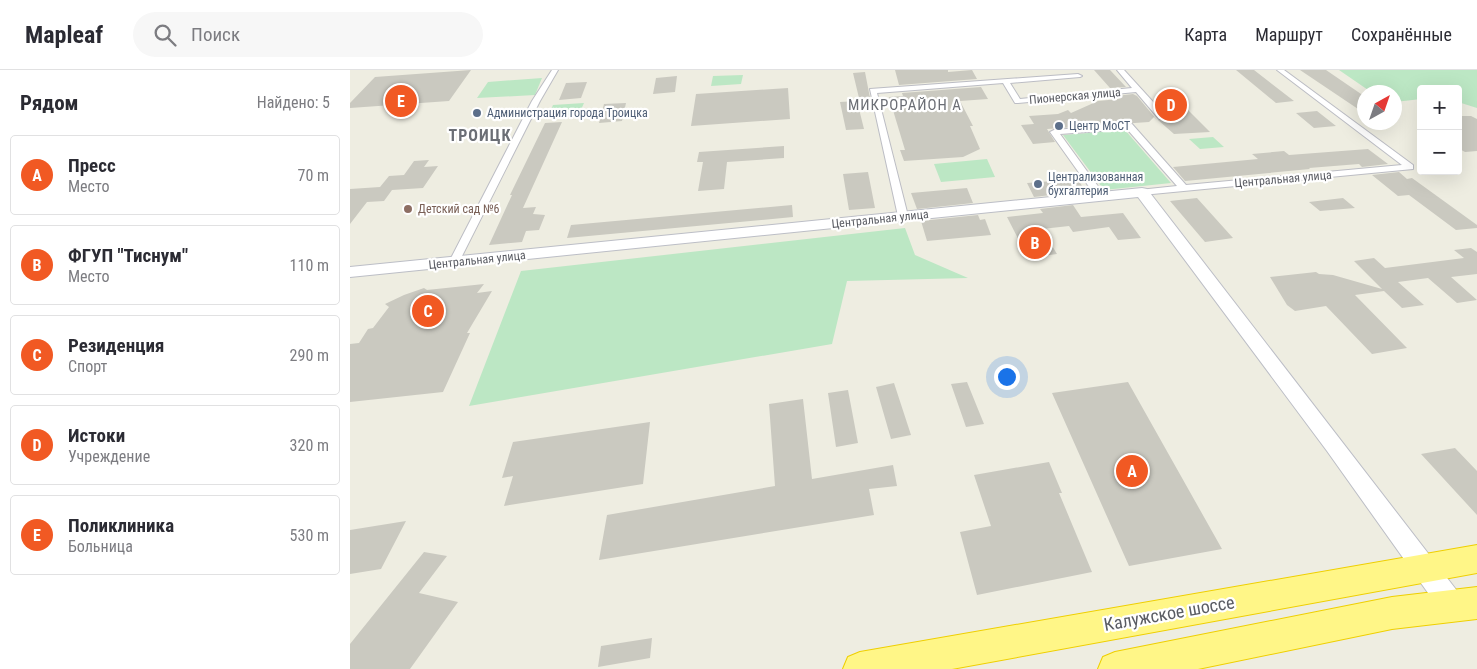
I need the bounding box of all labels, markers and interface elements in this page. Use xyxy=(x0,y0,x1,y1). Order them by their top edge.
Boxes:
search box xyxy=(133,12,483,57)
text: Mapleaf xyxy=(25,21,103,49)
icon: search xyxy=(151,21,179,49)
text: Поиск xyxy=(191,23,240,46)
text: Карта xyxy=(1184,24,1227,45)
text: Маршрут xyxy=(1255,24,1323,45)
text: Сохранённые xyxy=(1351,24,1452,45)
pin: E xyxy=(385,82,417,120)
street label: Пионерская улица xyxy=(1029,85,1122,107)
north arrow xyxy=(1357,85,1402,130)
map controls xyxy=(1417,85,1462,175)
button: + xyxy=(1417,85,1462,130)
pin: D xyxy=(1155,86,1187,124)
text: Рядом xyxy=(20,91,79,115)
text: Найдено: 5 xyxy=(257,93,330,112)
district label: МИКРОРАЙОН А xyxy=(848,96,962,114)
place label: Администрация города Троицка xyxy=(487,106,648,120)
marker: Администрация города Троицка xyxy=(471,107,483,119)
place label: Центр МоСТ xyxy=(1069,119,1130,133)
marker: Центр МоСТ xyxy=(1053,120,1065,132)
district label: ТРОИЦК xyxy=(449,126,511,145)
button: − xyxy=(1417,130,1462,175)
text: Пресс xyxy=(68,154,116,177)
text: A xyxy=(32,166,42,185)
text: 70 m xyxy=(297,166,329,185)
street label: Центральная улица xyxy=(1234,168,1332,190)
place label: Централизованная бухгалтерия xyxy=(1048,170,1143,198)
text: Место xyxy=(68,177,109,196)
marker: Централизованная бухгалтерия xyxy=(1032,178,1044,190)
place label: Детский сад №6 xyxy=(418,202,500,216)
marker: Детский сад №6 xyxy=(402,203,414,215)
street label: Центральная улица xyxy=(831,207,929,231)
pin: B xyxy=(1019,224,1051,262)
text: ФГУП "Тиснум" xyxy=(68,244,188,267)
street label: Центральная улица xyxy=(428,248,526,272)
text: B xyxy=(33,256,41,275)
text: 110 m xyxy=(290,256,329,275)
text: Место xyxy=(68,267,109,286)
pin: C xyxy=(412,292,444,330)
text: Резиденция xyxy=(68,334,164,357)
text: C xyxy=(32,346,42,365)
text: 290 m xyxy=(290,346,329,365)
text: Спорт xyxy=(68,357,107,376)
your location xyxy=(994,364,1020,390)
text: Истоки xyxy=(68,424,125,447)
text: D xyxy=(32,436,42,455)
text: 320 m xyxy=(290,436,329,455)
text: Учреждение xyxy=(68,447,150,466)
pin: A xyxy=(1116,452,1148,490)
text: Поликлиника xyxy=(68,514,174,537)
text: E xyxy=(33,526,41,545)
text: 530 m xyxy=(290,526,329,545)
text: Больница xyxy=(68,537,133,556)
street label: Калужское шоссе xyxy=(1102,591,1236,635)

